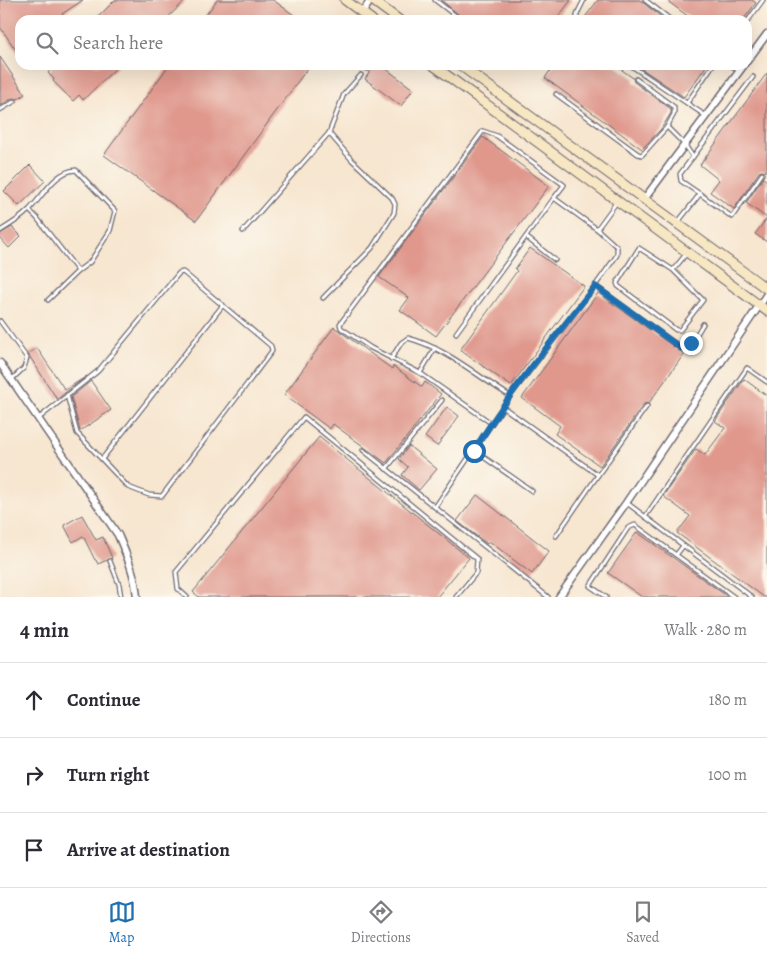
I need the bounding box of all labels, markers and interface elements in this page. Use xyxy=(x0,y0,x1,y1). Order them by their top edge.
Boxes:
search box xyxy=(15,15,752,70)
icon: search xyxy=(33,29,61,57)
text: Search here xyxy=(73,30,163,56)
route end xyxy=(680,332,703,355)
route start xyxy=(463,440,486,463)
text: 4 min xyxy=(20,616,69,644)
text: Walk · 280 m xyxy=(664,619,747,641)
icon: ahead xyxy=(20,686,48,714)
text: Continue xyxy=(67,687,141,713)
text: 180 m xyxy=(709,689,747,711)
icon: right xyxy=(20,761,48,789)
text: Turn right xyxy=(67,762,149,788)
text: 100 m xyxy=(708,764,747,786)
icon: arrive xyxy=(20,836,48,864)
text: Arrive at destination xyxy=(67,837,230,863)
tab: Map xyxy=(108,898,136,947)
tab: Directions xyxy=(351,898,411,947)
tab: Saved xyxy=(626,898,659,947)

